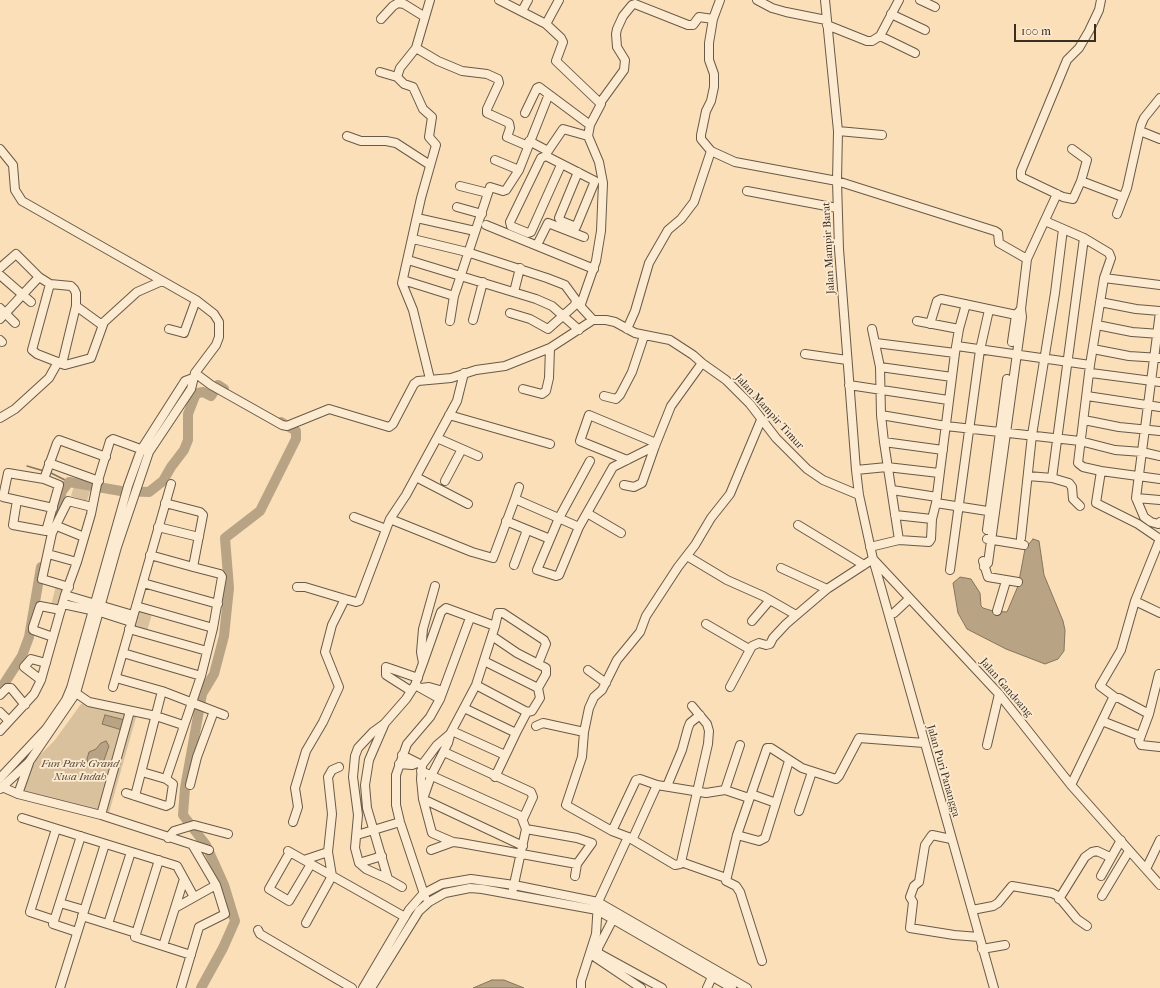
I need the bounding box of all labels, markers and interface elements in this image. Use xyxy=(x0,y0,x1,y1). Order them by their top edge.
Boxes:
scale bar xyxy=(1016,16,1098,42)
text: 100 m xyxy=(1021,24,1051,38)
street label: Jalan Mampir Barat xyxy=(820,202,838,294)
street label: Jalan Mampir Timur xyxy=(732,372,806,452)
street label: Jalan Gandoang xyxy=(977,656,1035,720)
street label: Jalan Puri Panangga xyxy=(924,723,962,819)
park label: Fun Park Grand Nusa Indah xyxy=(41,757,119,783)

